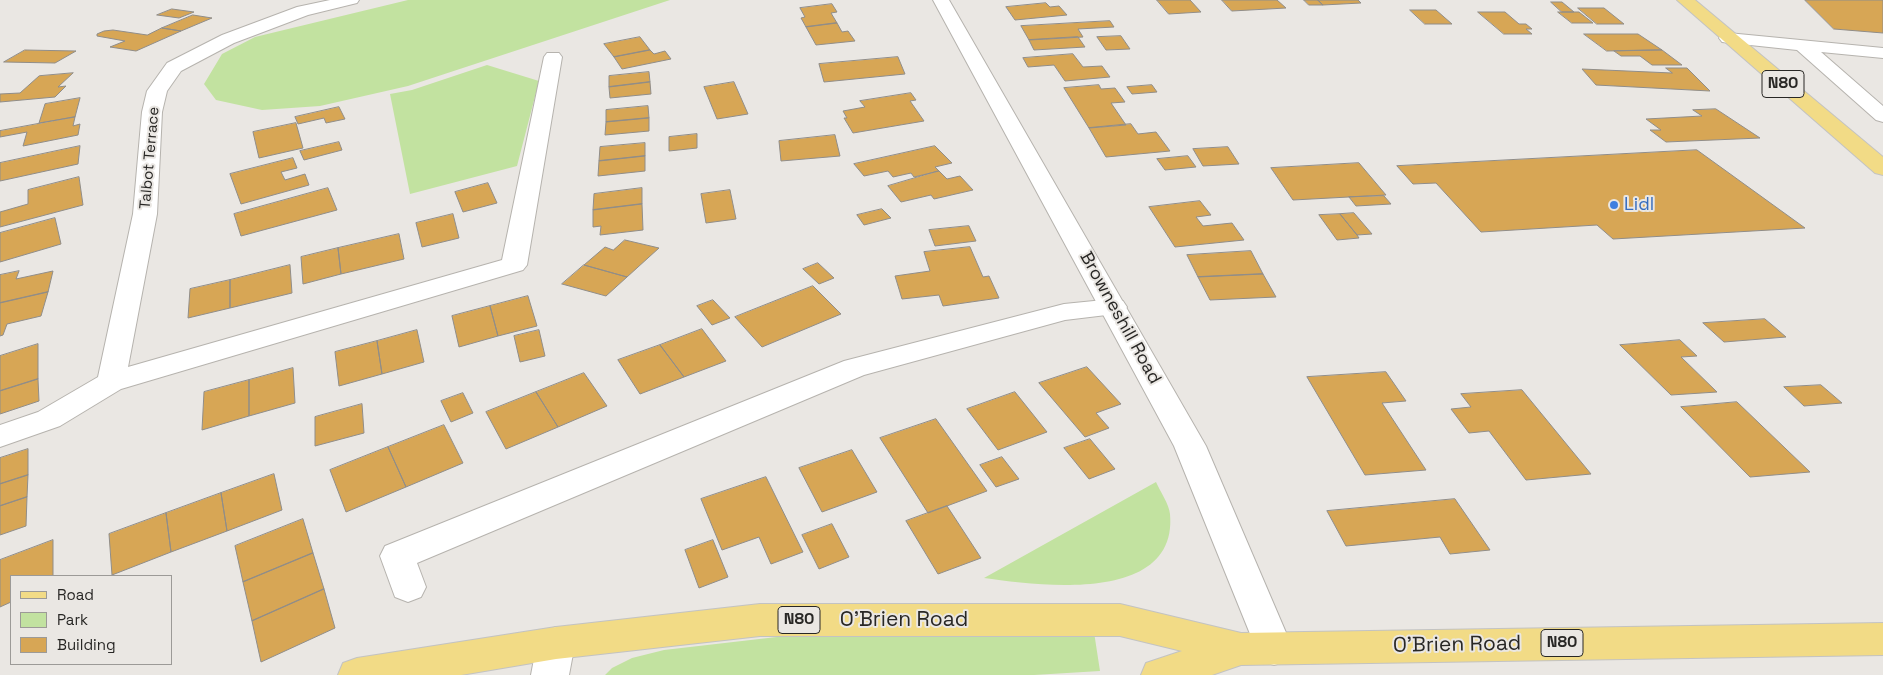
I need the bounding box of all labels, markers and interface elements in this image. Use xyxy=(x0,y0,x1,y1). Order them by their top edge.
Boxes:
road number: N80 xyxy=(1762,70,1804,98)
street label: Talbot Terrace xyxy=(137,106,163,210)
place label: Lidl xyxy=(1624,194,1654,216)
marker: Lidl xyxy=(1608,199,1620,211)
street label: Browneshill Road xyxy=(1075,248,1165,388)
legend xyxy=(10,575,172,665)
text: Road xyxy=(57,585,94,604)
road number: N80 xyxy=(778,606,820,634)
street label: O'Brien Road xyxy=(840,607,968,633)
text: Park xyxy=(57,610,88,629)
road number: N80 xyxy=(1541,630,1583,656)
street label: O'Brien Road xyxy=(1393,631,1521,659)
text: Building xyxy=(57,635,116,654)

